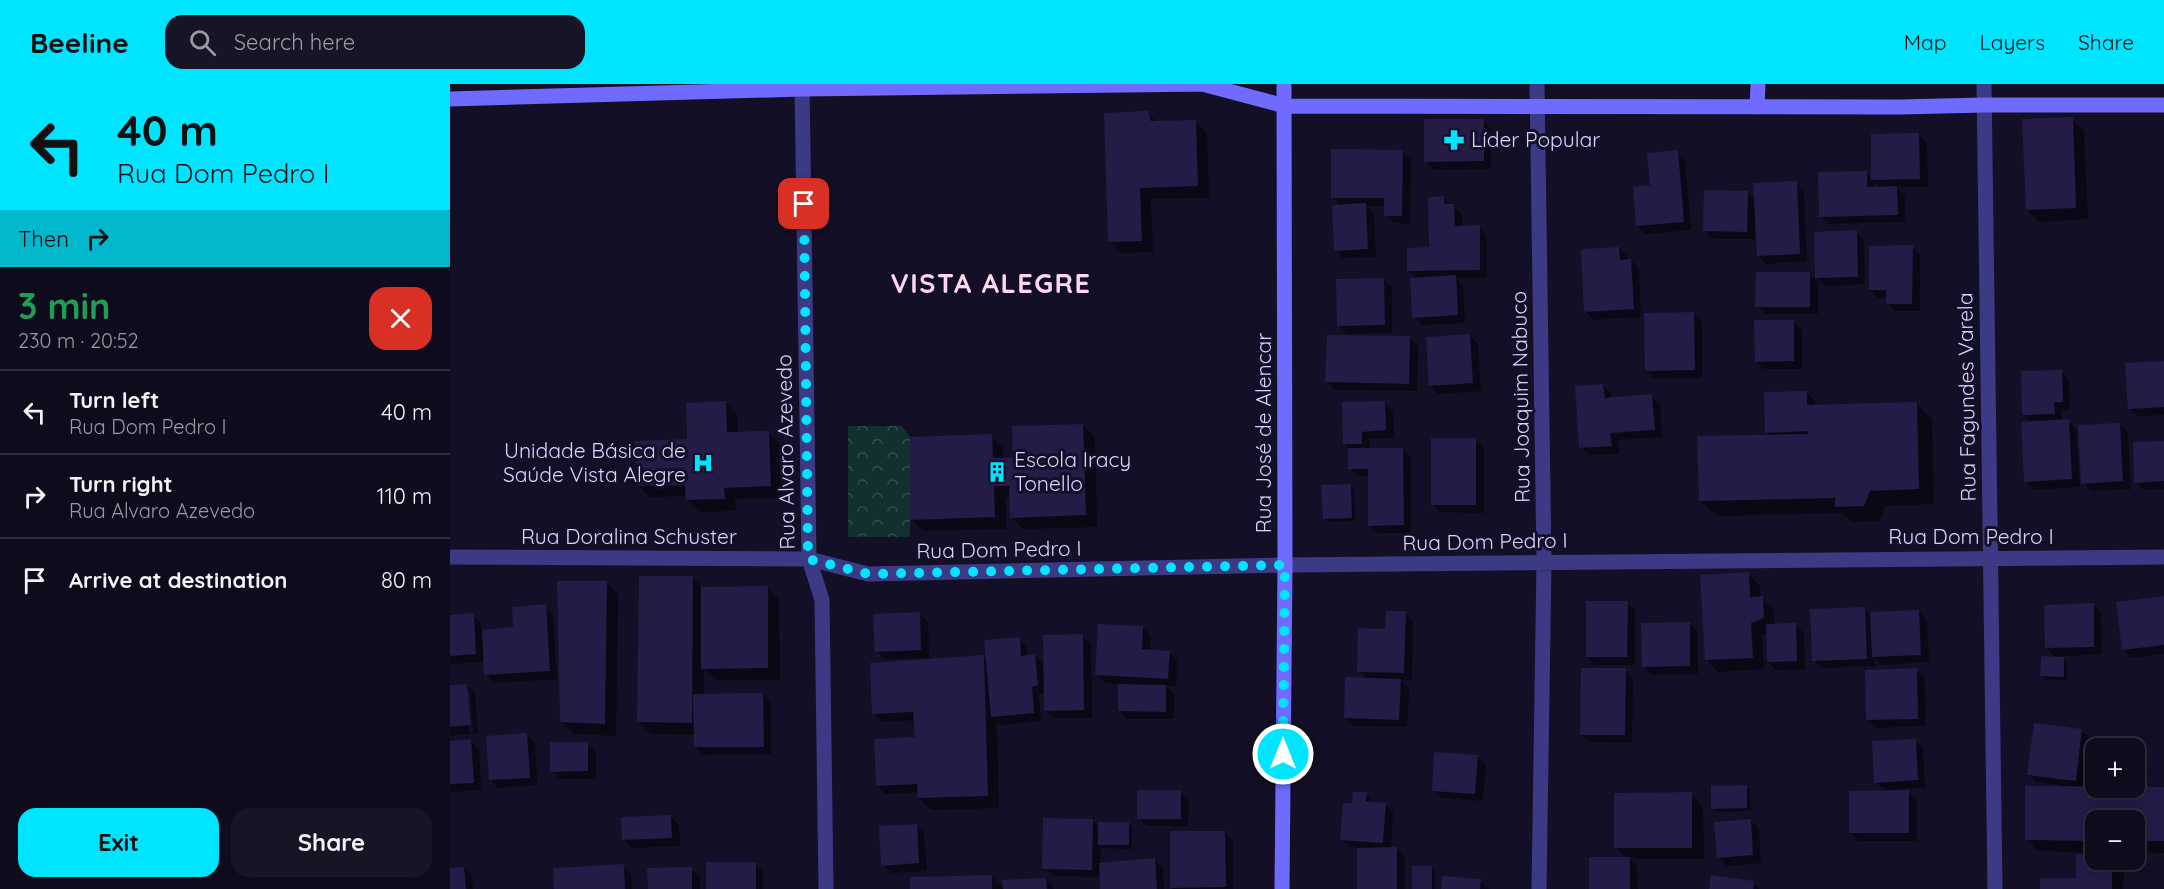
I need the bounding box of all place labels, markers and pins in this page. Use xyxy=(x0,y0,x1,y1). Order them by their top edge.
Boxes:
place label: Líder Popular xyxy=(1471,126,1600,152)
pharmacy icon: Líder Popular xyxy=(1442,128,1466,152)
pin xyxy=(778,178,829,229)
place label: Unidade Básica de Saúde Vista Alegre xyxy=(503,437,686,487)
place label: Escola Iracy Tonello xyxy=(1014,446,1131,496)
hospital icon: Unidade Básica de Saúde Vista Alegre xyxy=(691,451,715,475)
building icon: Escola Iracy Tonello xyxy=(985,460,1009,484)

